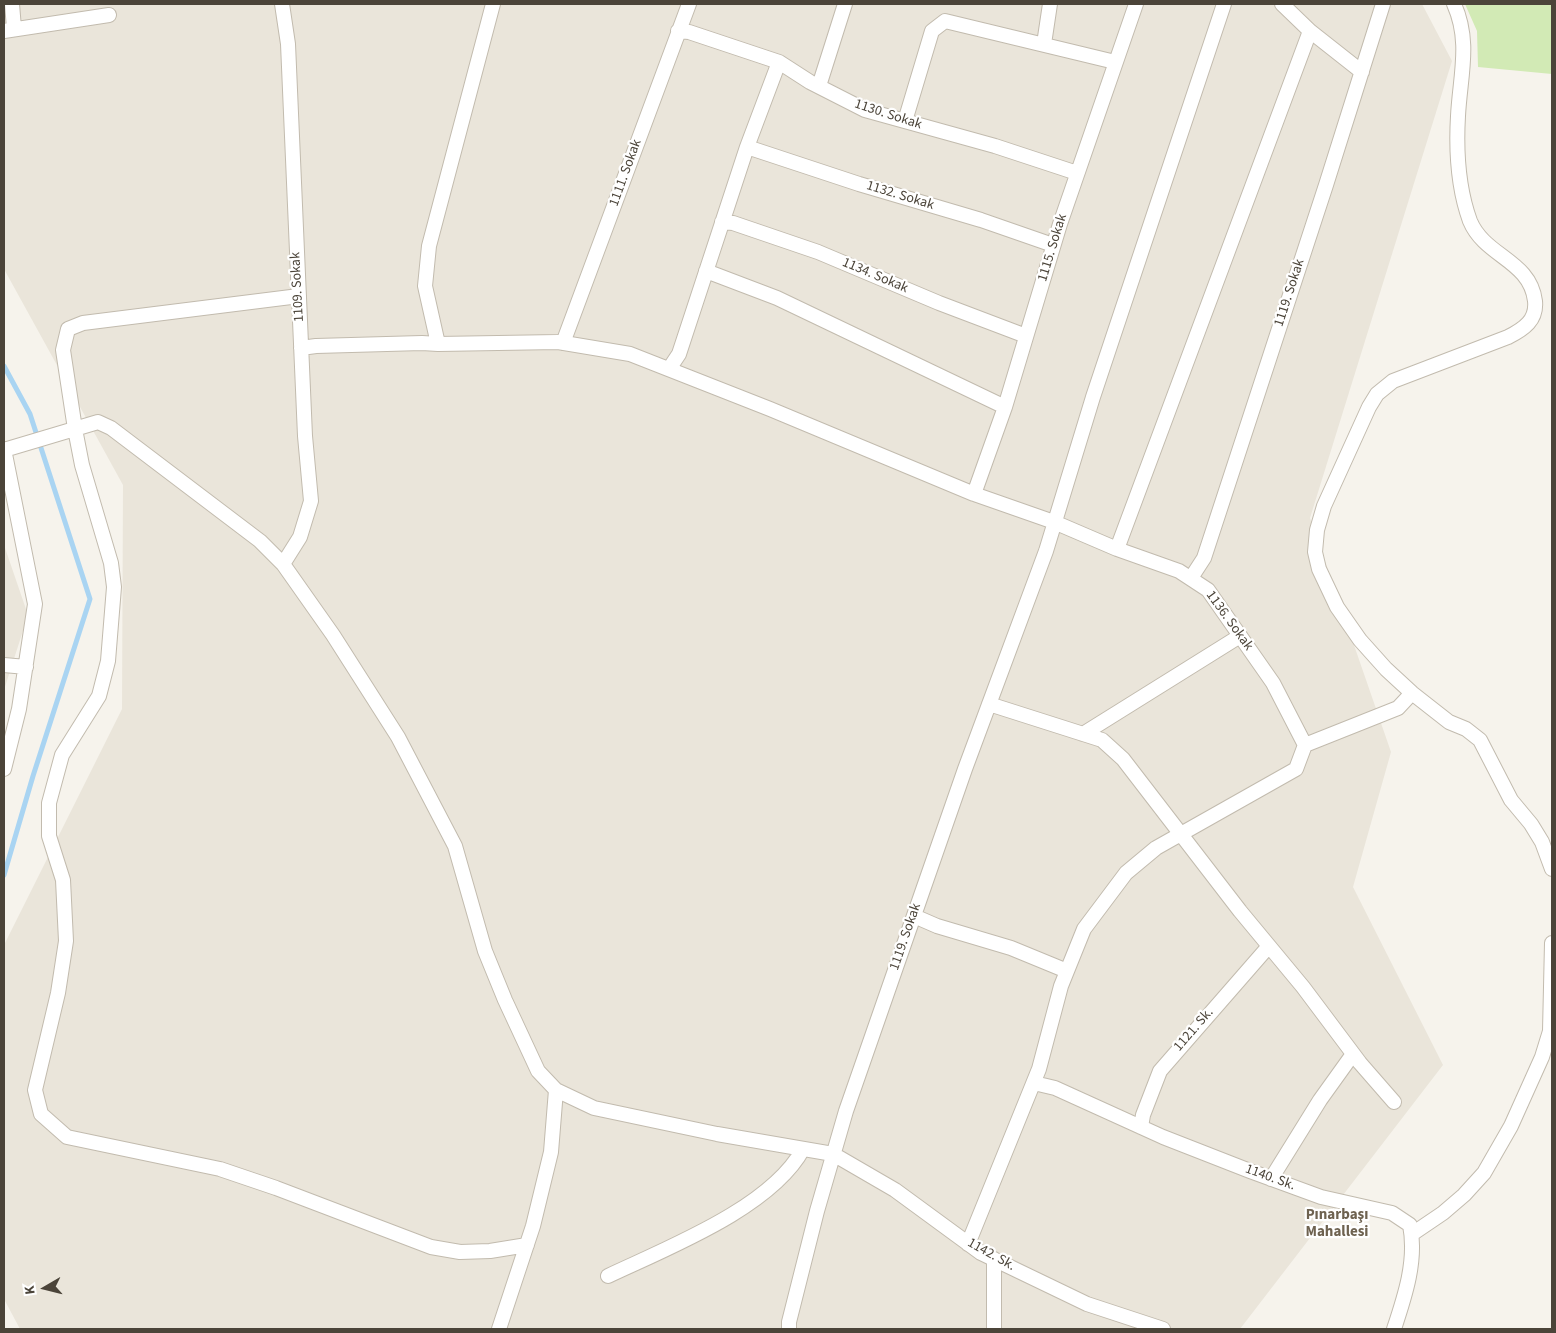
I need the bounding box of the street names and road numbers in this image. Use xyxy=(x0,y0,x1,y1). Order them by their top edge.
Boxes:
street label: 1130. Sokak xyxy=(852,96,924,134)
street label: 1111. Sokak xyxy=(606,137,646,209)
street label: 1132. Sokak xyxy=(864,178,936,214)
street label: 1115. Sokak xyxy=(1035,212,1071,284)
street label: 1109. Sokak xyxy=(288,252,308,322)
street label: 1134. Sokak xyxy=(840,255,910,297)
street label: 1119. Sokak xyxy=(1271,257,1309,329)
street label: 1136. Sokak xyxy=(1202,588,1256,654)
street label: 1119. Sokak xyxy=(887,901,925,973)
street label: 1121. Sk. xyxy=(1171,1005,1217,1055)
street label: 1140. Sk. xyxy=(1243,1161,1297,1195)
street label: 1142. Sk. xyxy=(964,1235,1018,1275)

